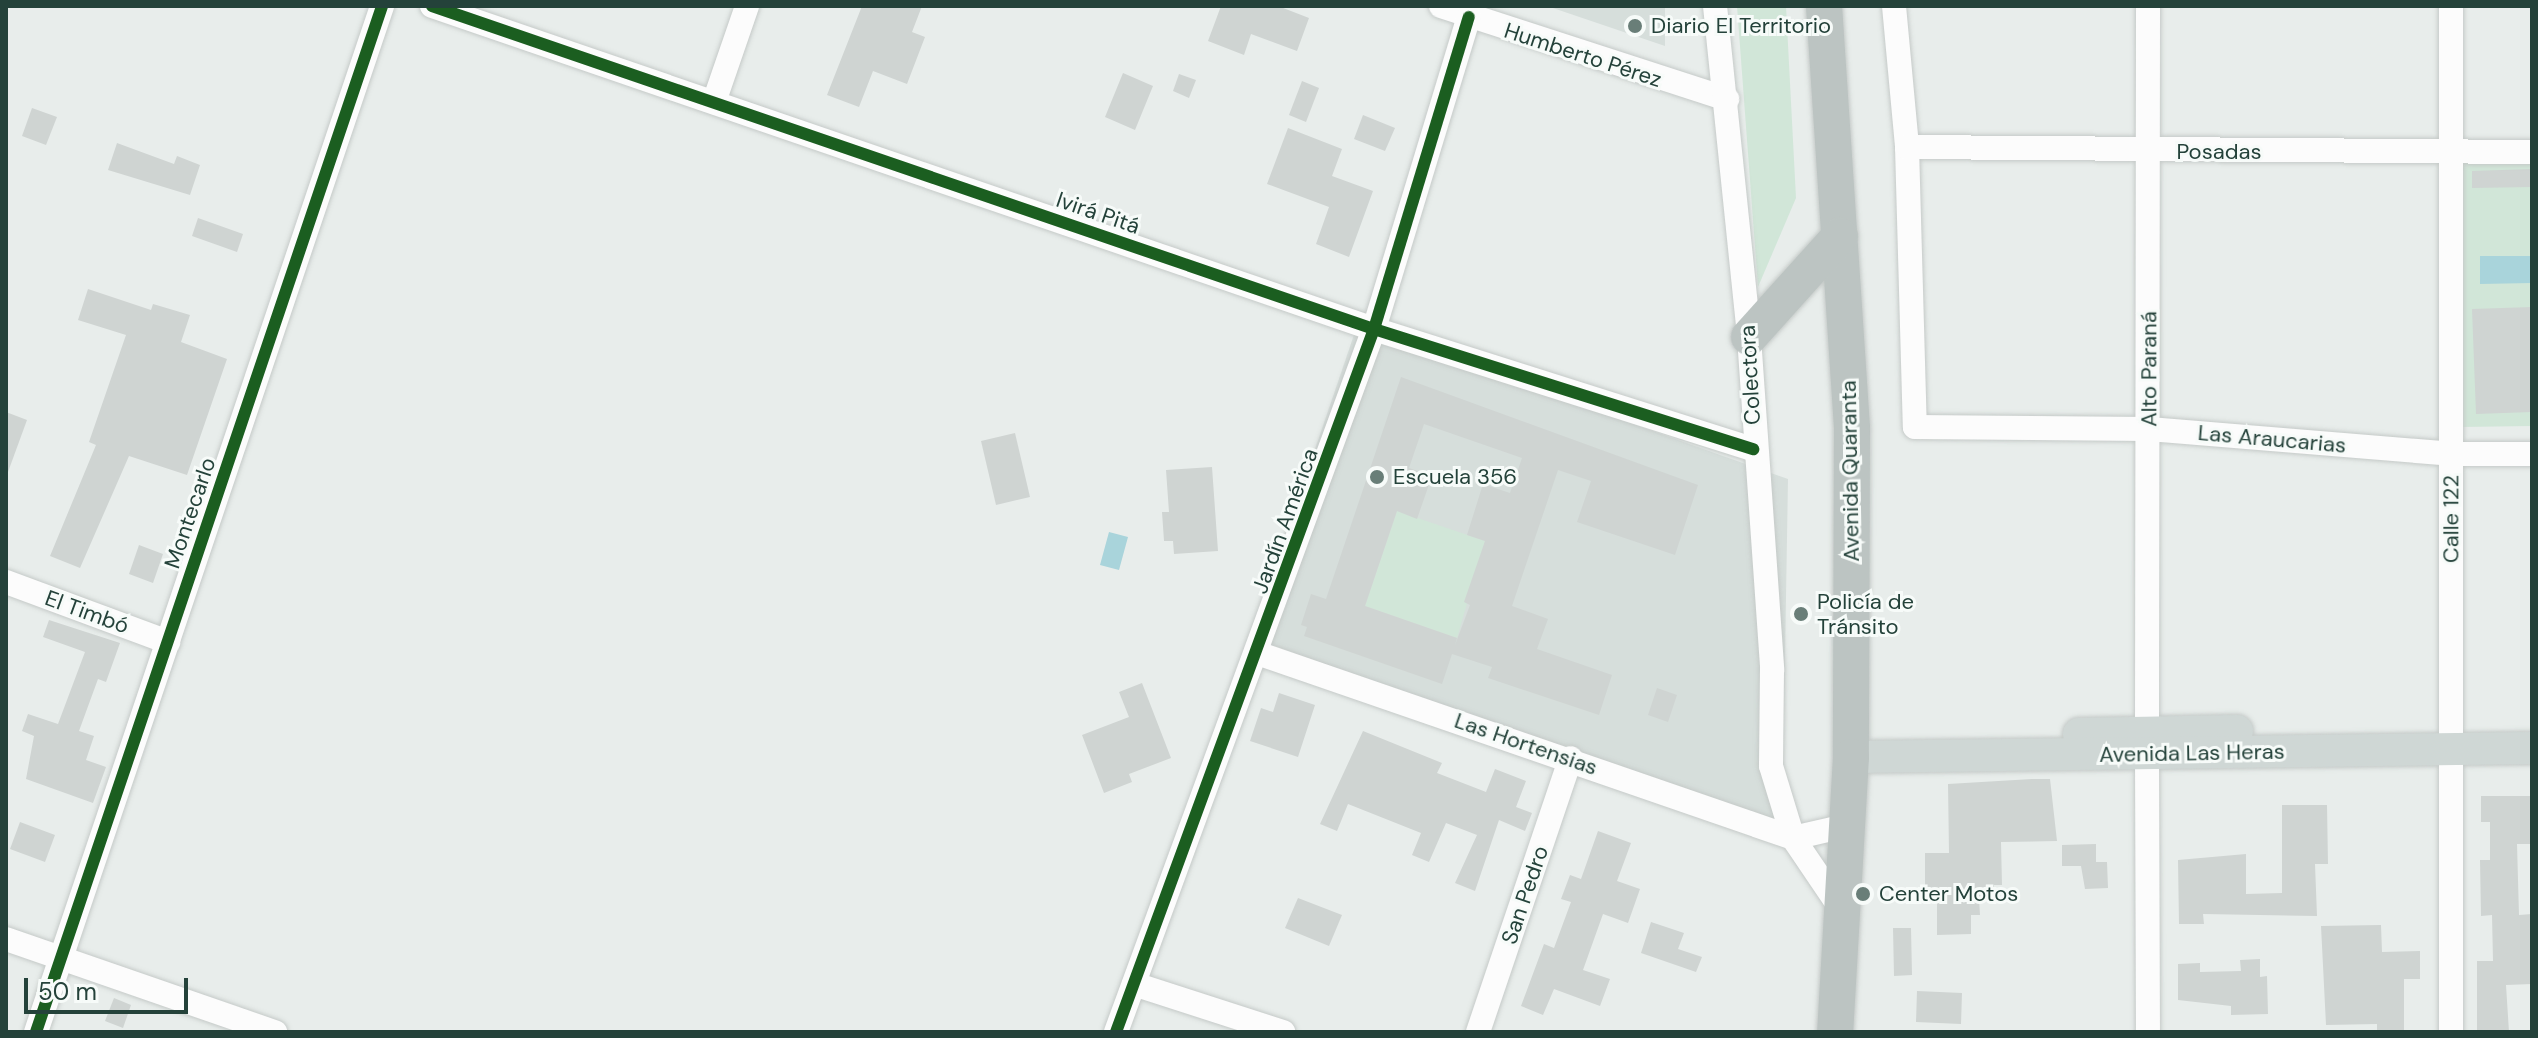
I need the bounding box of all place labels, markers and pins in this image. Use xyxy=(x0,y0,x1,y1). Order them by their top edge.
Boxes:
place label: Diario El Territorio xyxy=(1651,13,1831,39)
marker: Diario El Territorio xyxy=(1626,17,1644,35)
place label: Escuela 356 xyxy=(1393,464,1517,490)
marker: Escuela 356 xyxy=(1368,468,1386,486)
place label: Policía de Tránsito xyxy=(1817,588,1914,640)
marker: Policía de Tránsito xyxy=(1792,605,1810,623)
place label: Center Motos xyxy=(1879,881,2018,907)
marker: Center Motos xyxy=(1854,885,1872,903)

